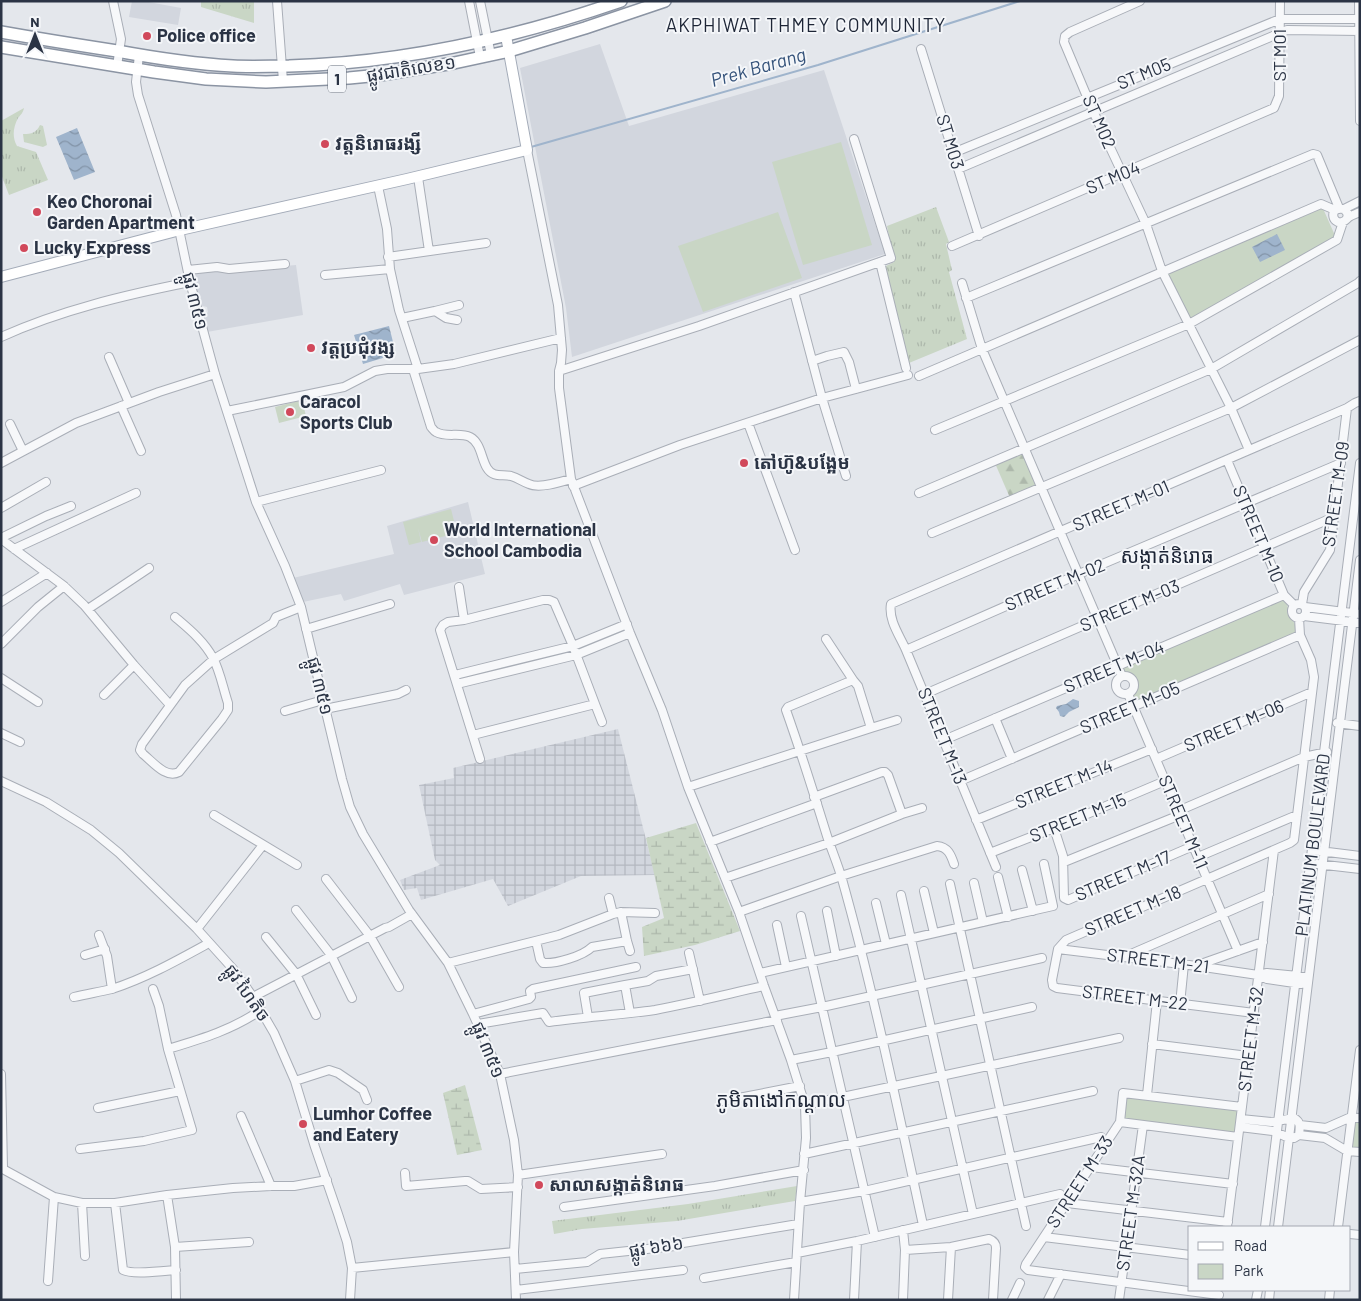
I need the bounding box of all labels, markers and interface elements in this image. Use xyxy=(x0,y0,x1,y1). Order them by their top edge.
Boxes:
north arrow xyxy=(10,10,60,60)
text: N xyxy=(30,13,40,30)
district label: AKPHIWAT THMEY COMMUNITY xyxy=(666,13,946,36)
place label: Police office xyxy=(157,24,256,46)
street label: ST M01 xyxy=(1268,29,1290,81)
marker: Police office xyxy=(141,30,153,42)
water label: Prek Barang xyxy=(708,42,808,91)
street label: ផ្លូវជាតិលេខ១ xyxy=(365,50,458,92)
street label: ST M05 xyxy=(1113,52,1174,94)
road number: 1 xyxy=(328,66,346,92)
street label: ST M02 xyxy=(1078,91,1121,152)
street label: ST M03 xyxy=(932,112,970,172)
place label: វត្តនិរោធរង្សី xyxy=(335,132,421,155)
marker: វត្តនិរោធរង្សី xyxy=(319,138,331,150)
street label: ST M04 xyxy=(1082,156,1143,198)
place label: Keo Choronai Garden Apartment xyxy=(47,190,195,233)
marker: Keo Choronai Garden Apartment xyxy=(31,206,43,218)
place label: Lucky Express xyxy=(34,236,151,258)
marker: Lucky Express xyxy=(18,242,30,254)
street label: ផ្លូវ ៣៥១ xyxy=(172,269,214,334)
place label: វត្តប្រជុំវង្ស xyxy=(321,336,395,359)
marker: វត្តប្រជុំវង្ស xyxy=(305,342,317,354)
place label: Caracol Sports Club xyxy=(300,390,393,433)
marker: Caracol Sports Club xyxy=(284,406,296,418)
street label: STREET M-09 xyxy=(1317,440,1353,548)
place label: តៅហ៊ូ&បង្អែម xyxy=(754,451,850,474)
marker: តៅហ៊ូ&បង្អែម xyxy=(738,457,750,469)
street label: STREET M-01 xyxy=(1069,475,1172,535)
street label: STREET M-10 xyxy=(1229,482,1289,586)
place label: World International School Cambodia xyxy=(444,518,596,561)
marker: World International School Cambodia xyxy=(428,534,440,546)
district label: សង្កាត់និរោធ xyxy=(1120,543,1214,569)
street label: STREET M-02 xyxy=(1001,553,1108,615)
street label: STREET M-03 xyxy=(1076,574,1183,636)
street label: STREET M-04 xyxy=(1060,635,1167,697)
street label: ផ្លូវ ៣៥១ xyxy=(297,654,339,719)
street label: STREET M-05 xyxy=(1076,676,1183,738)
street label: STREET M-13 xyxy=(914,684,972,787)
street label: STREET M-06 xyxy=(1180,694,1287,756)
street label: PLATINUM BOULEVARD xyxy=(1290,752,1334,938)
street label: STREET M-14 xyxy=(1012,754,1116,813)
street label: STREET M-11 xyxy=(1154,771,1214,872)
street label: STREET M-15 xyxy=(1026,788,1129,846)
street label: STREET M-17 xyxy=(1071,845,1174,905)
street label: STREET M-18 xyxy=(1081,880,1184,940)
street label: STREET M-21 xyxy=(1106,943,1210,977)
street label: ផ្លូវ ហៃតិច xyxy=(215,959,276,1029)
street label: STREET M-22 xyxy=(1081,980,1189,1014)
street label: STREET M-32 xyxy=(1233,985,1267,1093)
street label: ផ្លូវ ៣៥១ xyxy=(462,1018,510,1084)
district label: ភូមិតាងៅកណ្តាល xyxy=(716,1087,846,1114)
place label: Lumhor Coffee and Eatery xyxy=(313,1102,432,1145)
marker: Lumhor Coffee and Eatery xyxy=(297,1118,309,1130)
street label: STREET M-33 xyxy=(1041,1131,1117,1232)
street label: STREET M-32A xyxy=(1111,1153,1149,1272)
place label: សាលាសង្កាត់និរោធ xyxy=(549,1173,684,1196)
marker: សាលាសង្កាត់និរោធ xyxy=(533,1179,545,1191)
legend xyxy=(1188,1226,1351,1291)
street label: ផ្លូវ ៦៦៦ xyxy=(627,1231,686,1267)
text: Road xyxy=(1234,1236,1267,1254)
text: Park xyxy=(1234,1261,1264,1279)

